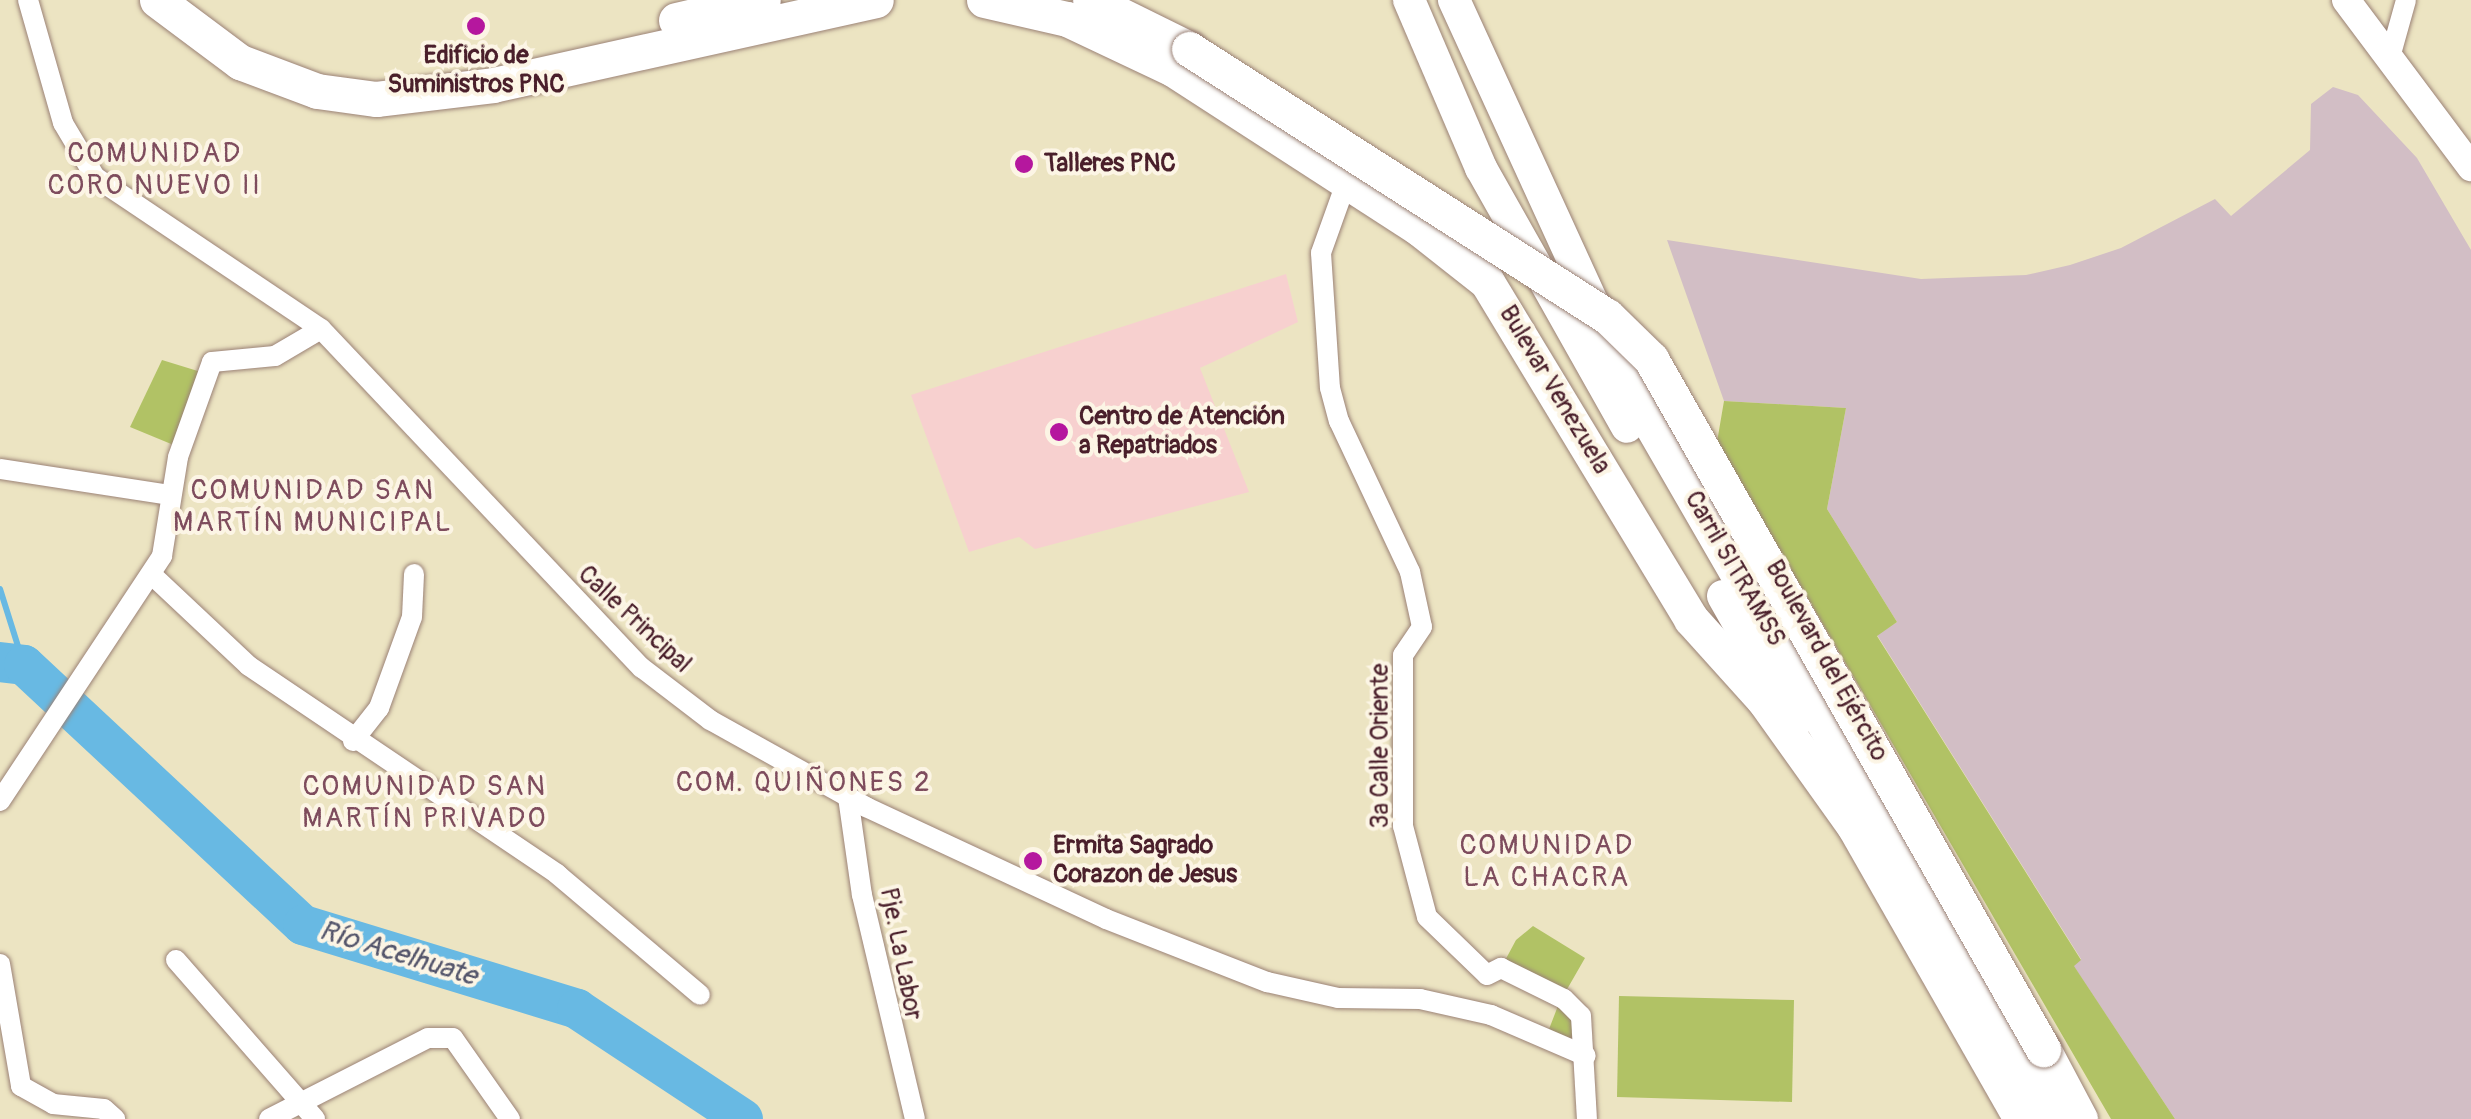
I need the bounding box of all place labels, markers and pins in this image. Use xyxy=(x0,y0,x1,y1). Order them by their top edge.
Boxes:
marker: Edificio de Suministros PNC xyxy=(465,15,487,37)
place label: Edificio de Suministros PNC xyxy=(387,42,565,101)
place label: Talleres PNC xyxy=(1044,149,1176,179)
marker: Talleres PNC xyxy=(1013,153,1035,175)
place label: Centro de Atención a Repatriados xyxy=(1079,403,1285,462)
marker: Centro de Atención a Repatriados xyxy=(1048,421,1070,443)
place label: Ermita Sagrado Corazon de Jesus xyxy=(1053,832,1237,891)
marker: Ermita Sagrado Corazon de Jesus xyxy=(1022,850,1044,872)

